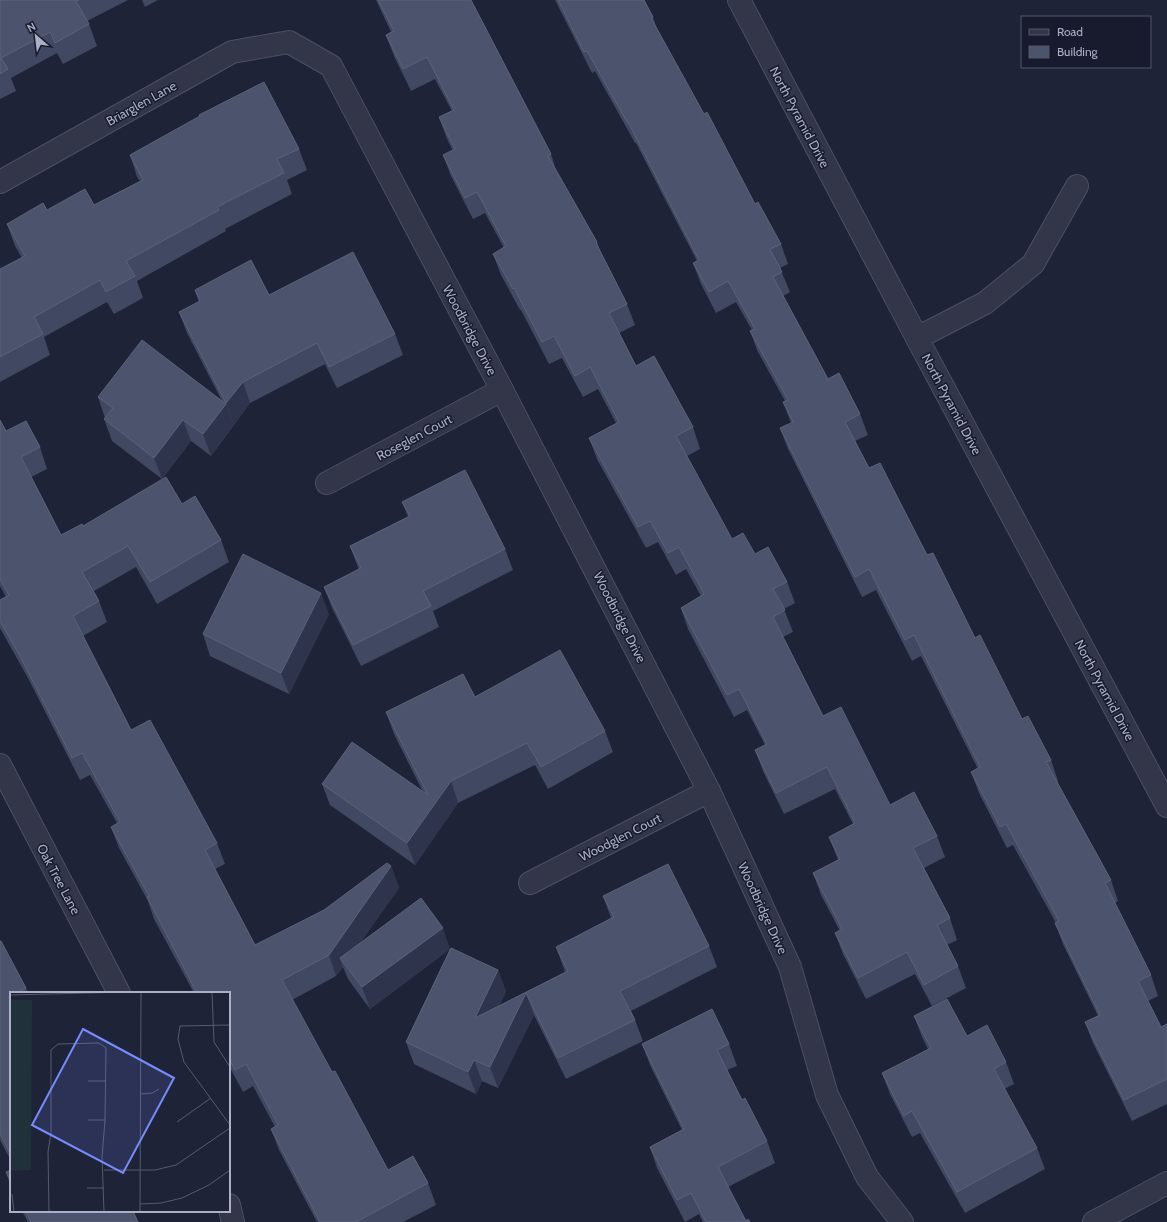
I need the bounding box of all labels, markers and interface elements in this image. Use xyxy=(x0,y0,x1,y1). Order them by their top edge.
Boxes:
north arrow xyxy=(16,16,56,56)
legend xyxy=(1021,16,1151,68)
text: N xyxy=(25,19,38,35)
text: Road xyxy=(1057,24,1083,39)
text: Building xyxy=(1057,44,1099,59)
street label: North Pyramid Drive xyxy=(767,64,834,171)
street label: Briarglen Lane xyxy=(103,77,179,129)
street label: Woodbridge Drive xyxy=(440,282,501,378)
street label: North Pyramid Drive xyxy=(919,351,986,458)
street label: Roseglen Court xyxy=(373,410,455,464)
street label: Woodbridge Drive xyxy=(590,569,650,665)
street label: North Pyramid Drive xyxy=(1072,637,1139,744)
street label: Woodglen Court xyxy=(576,809,664,865)
street label: Oak Tree Lane xyxy=(34,841,84,917)
street label: Woodbridge Drive xyxy=(735,859,791,957)
inset map xyxy=(10,992,230,1212)

